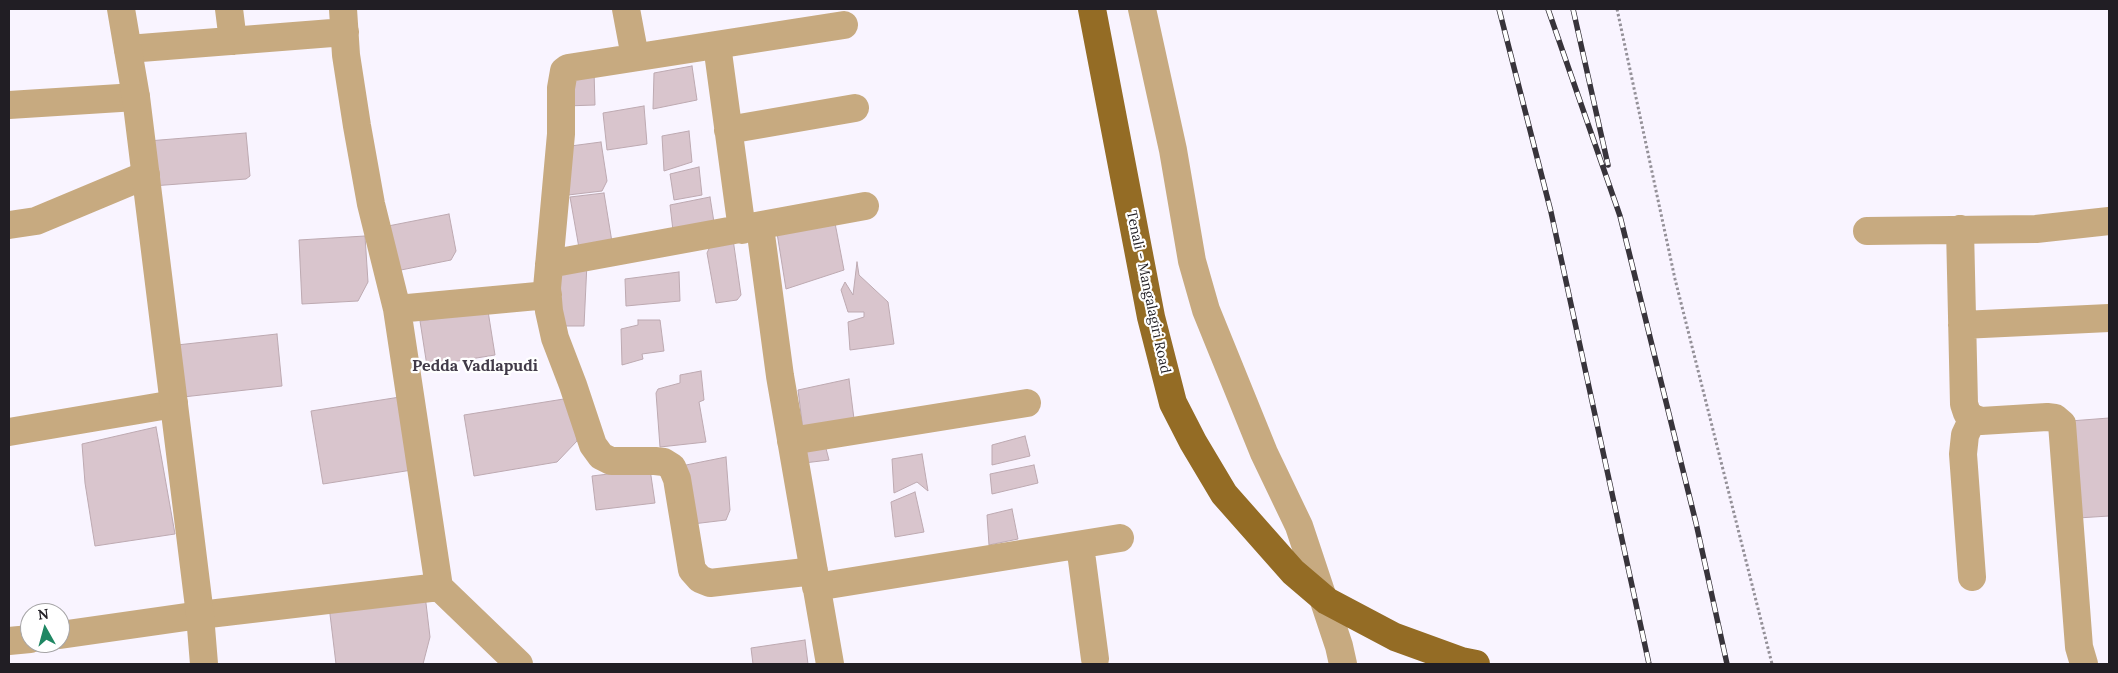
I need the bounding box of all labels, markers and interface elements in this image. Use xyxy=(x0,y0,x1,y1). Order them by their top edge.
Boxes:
street label: Tenali - Mangalagiri Road xyxy=(1122,209,1174,375)
district label: Pedda Vadlapudi xyxy=(412,356,538,376)
north arrow xyxy=(20,603,70,653)
text: N xyxy=(37,605,50,624)

